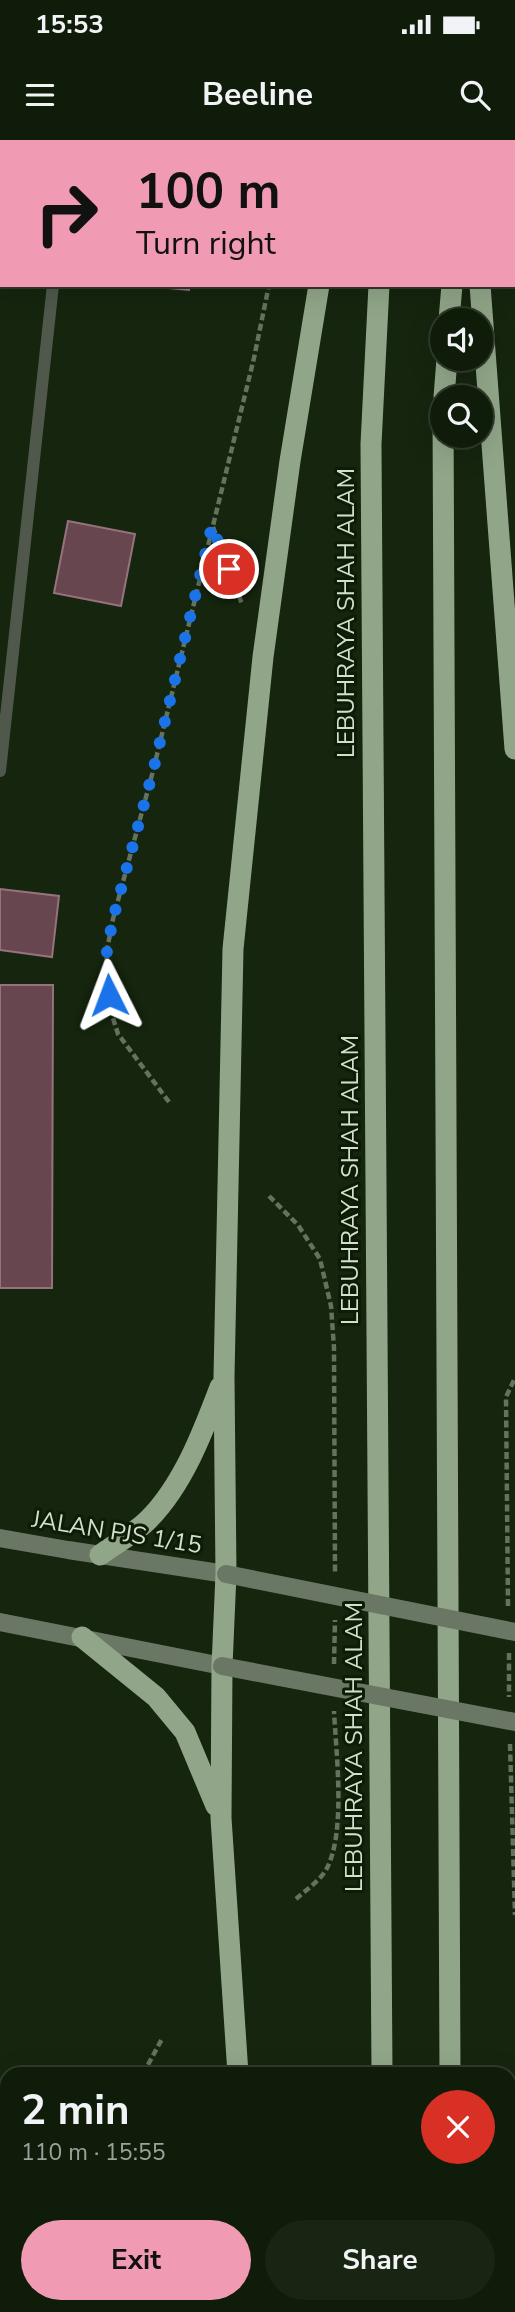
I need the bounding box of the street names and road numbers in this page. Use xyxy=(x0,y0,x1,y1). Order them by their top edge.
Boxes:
street label: LEBUHRAYA SHAH ALAM xyxy=(330,468,362,758)
street label: LEBUHRAYA SHAH ALAM xyxy=(334,1035,366,1325)
street label: JALAN PJS 1/15 xyxy=(29,1503,204,1561)
street label: LEBUHRAYA SHAH ALAM xyxy=(338,1602,370,1892)

